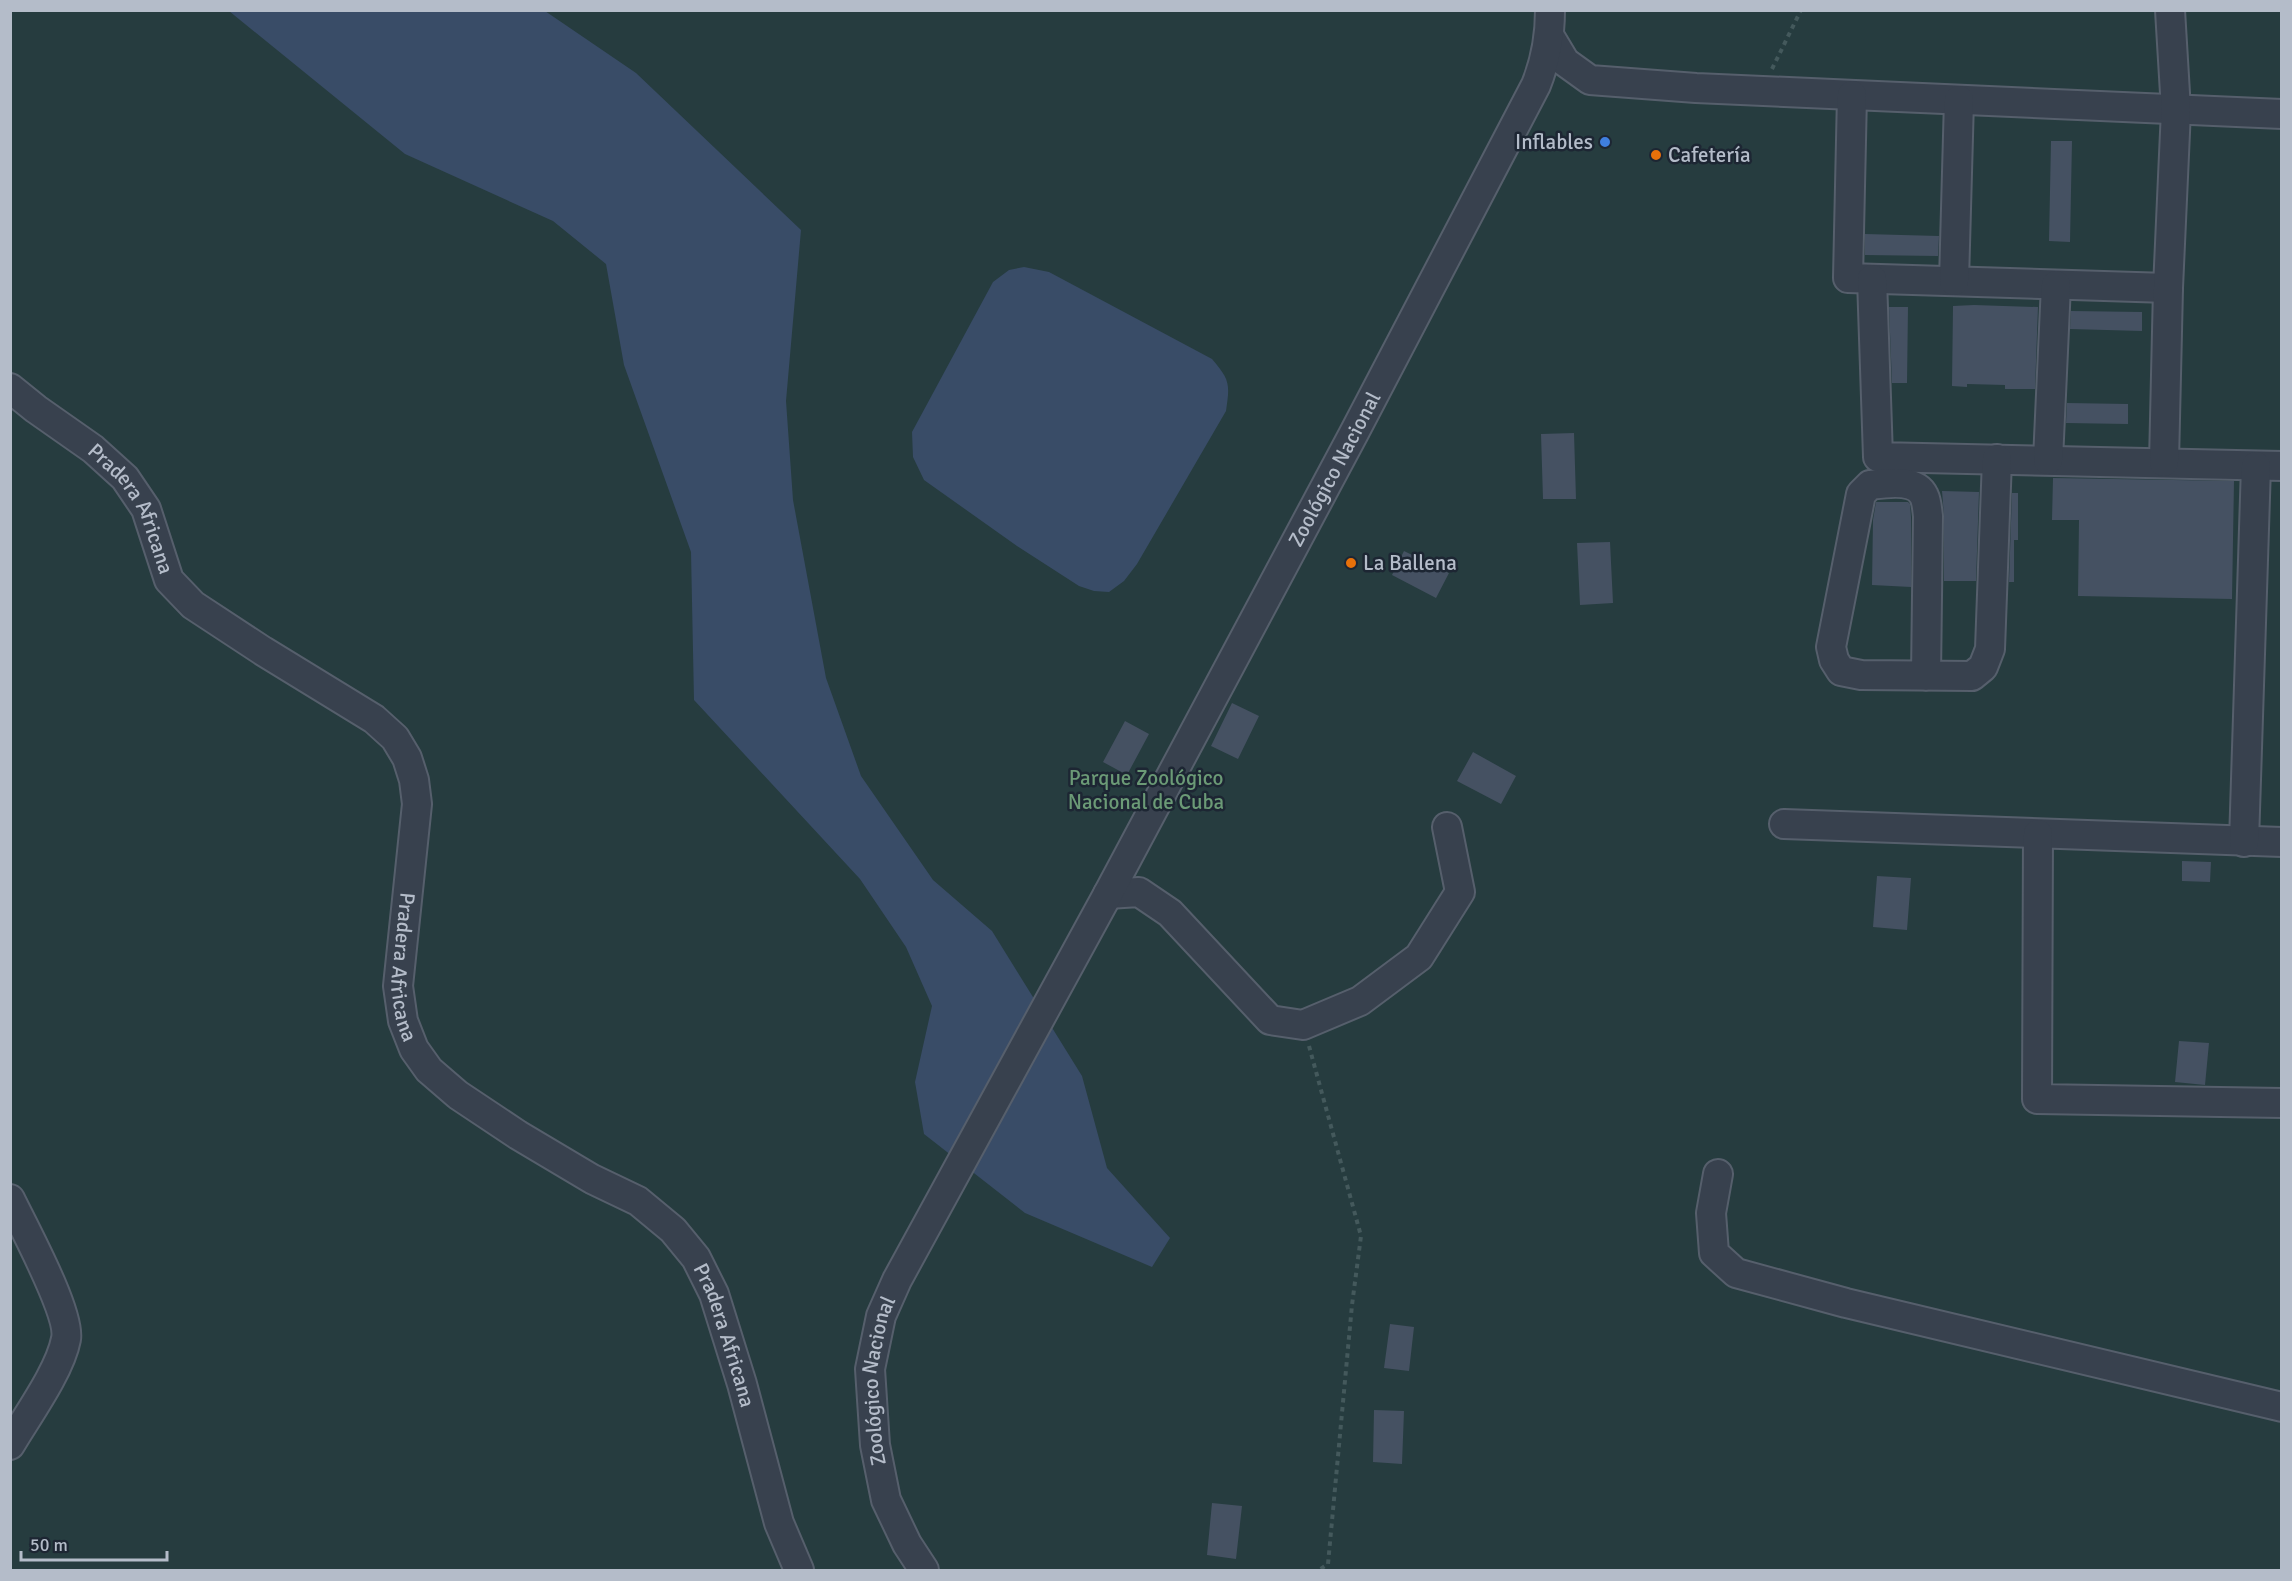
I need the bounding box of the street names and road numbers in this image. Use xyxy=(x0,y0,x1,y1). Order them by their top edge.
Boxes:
street label: Zoológico Nacional xyxy=(1283,387,1386,551)
street label: Pradera Africana xyxy=(82,438,179,577)
street label: Pradera Africana xyxy=(385,891,423,1045)
street label: Pradera Africana xyxy=(688,1259,761,1410)
street label: Zoológico Nacional xyxy=(856,1292,901,1468)

